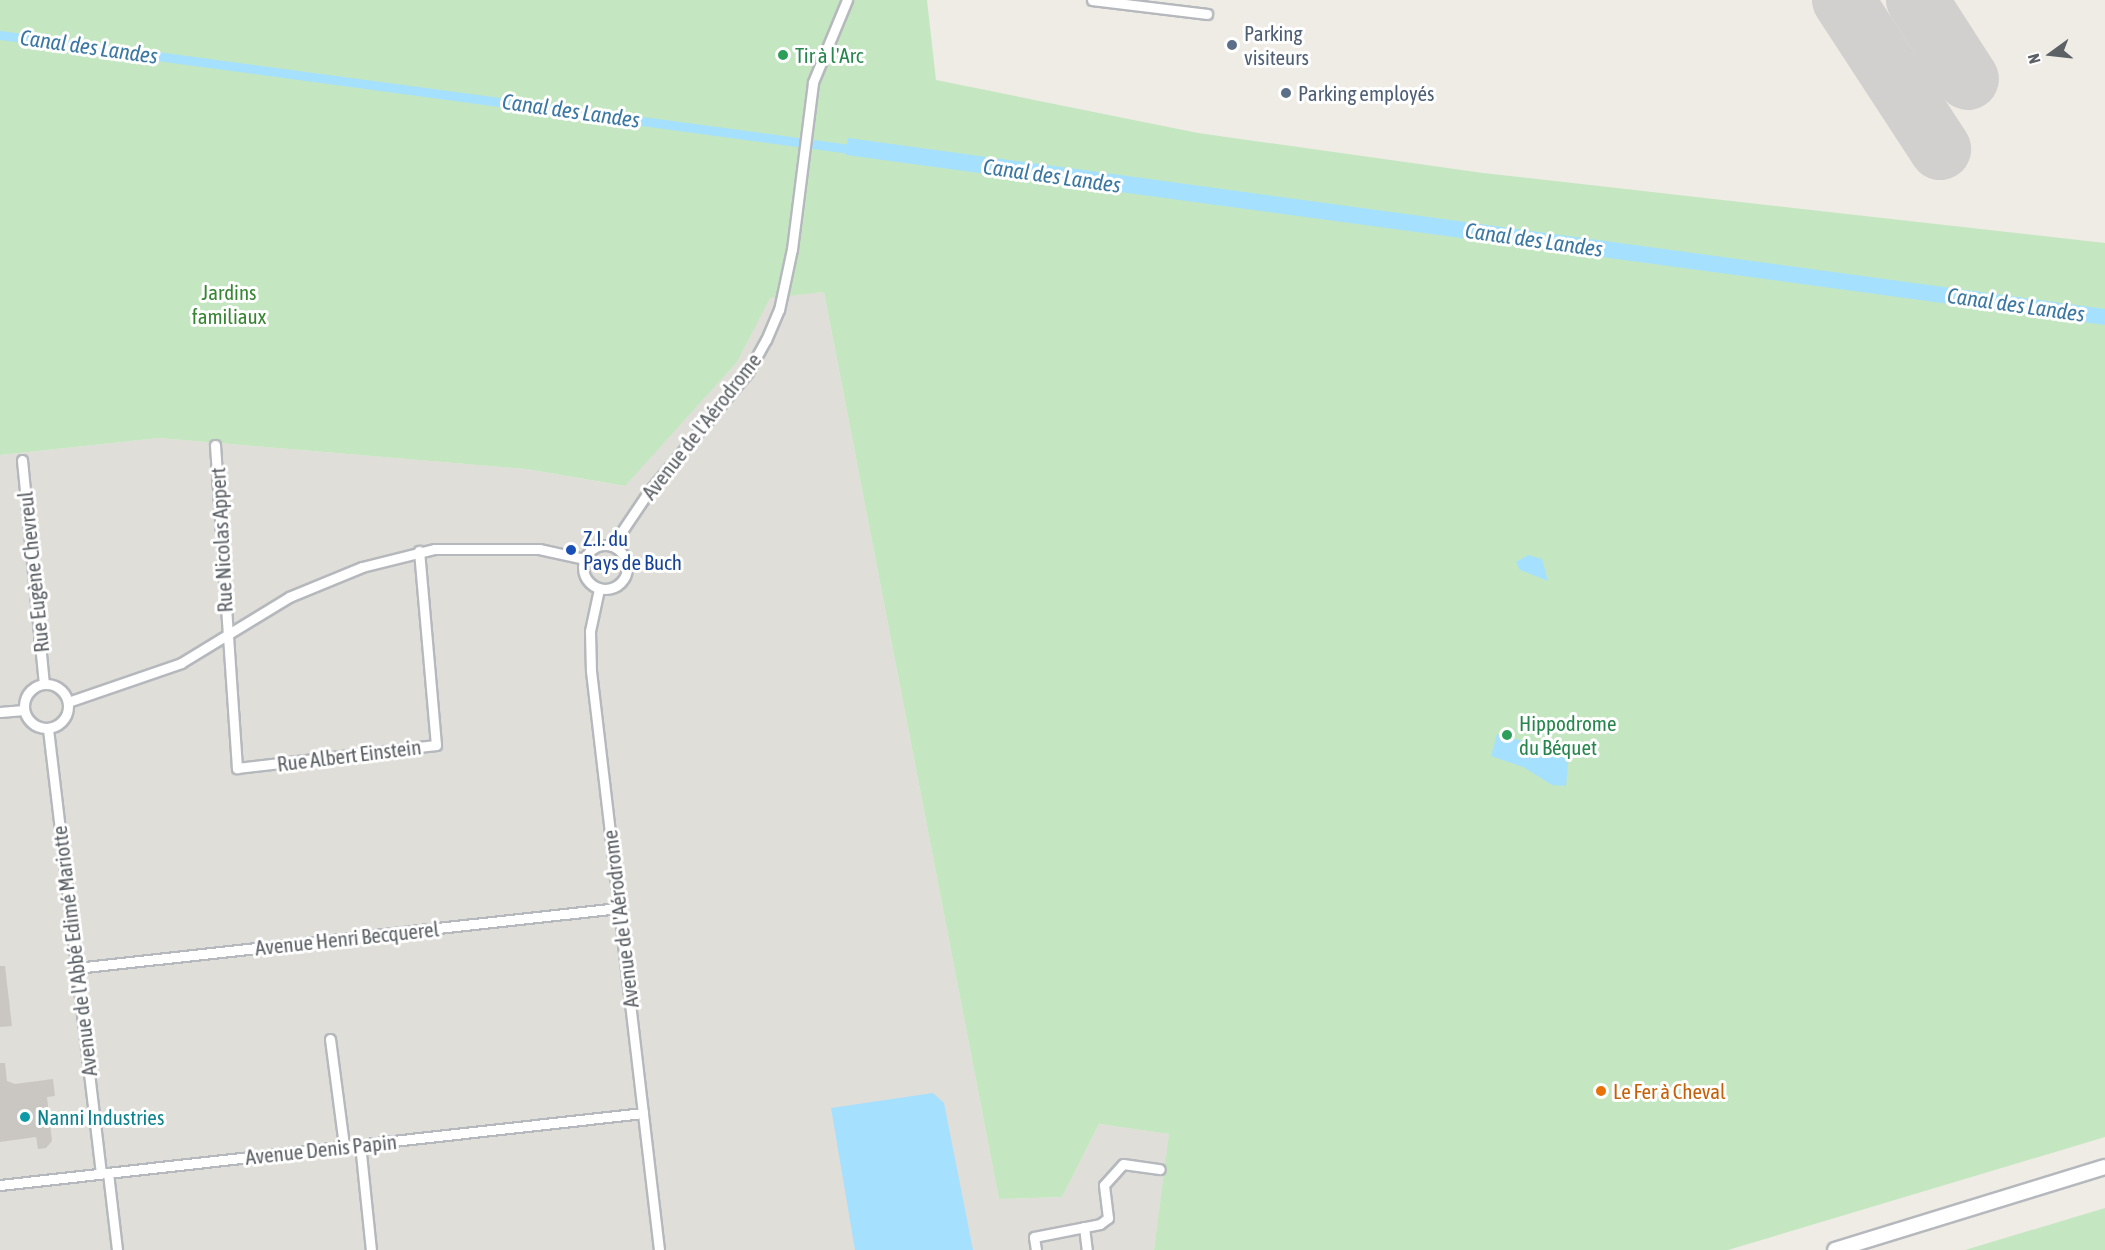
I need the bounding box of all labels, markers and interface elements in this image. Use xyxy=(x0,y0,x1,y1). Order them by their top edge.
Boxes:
place label: Parking visiteurs xyxy=(1244,20,1309,70)
water label: Canal des Landes xyxy=(19,24,159,70)
north arrow xyxy=(2021,24,2081,84)
marker: Parking visiteurs xyxy=(1225,38,1239,52)
place label: Tir à l'Arc xyxy=(795,42,864,68)
marker: Tir à l'Arc xyxy=(776,48,790,62)
text: N xyxy=(2024,52,2044,66)
place label: Parking employés xyxy=(1298,80,1434,106)
marker: Parking employés xyxy=(1279,86,1293,100)
water label: Canal des Landes xyxy=(501,88,641,134)
water label: Canal des Landes xyxy=(982,153,1122,199)
water label: Canal des Landes xyxy=(1464,217,1604,263)
park label: Jardins familiaux xyxy=(192,279,266,329)
water label: Canal des Landes xyxy=(1946,282,2086,328)
street label: Avenue de l'Aérodrome xyxy=(636,348,766,504)
street label: Rue Nicolas Appert xyxy=(205,467,237,613)
street label: Rue Eugène Chevreul xyxy=(12,490,54,654)
place label: Z.I. du Pays de Buch xyxy=(583,525,682,575)
marker: Z.I. du Pays de Buch xyxy=(564,543,578,557)
place label: Hippodrome du Béquet xyxy=(1519,710,1616,760)
marker: Hippodrome du Béquet xyxy=(1500,728,1514,742)
street label: Rue Albert Einstein xyxy=(275,734,423,776)
street label: Avenue de l'Abbé Edimé Mariotte xyxy=(46,824,102,1078)
street label: Avenue de l'Aérodrome xyxy=(597,829,643,1009)
street label: Avenue Henri Becquerel xyxy=(254,916,440,960)
place label: Le Fer à Cheval xyxy=(1613,1078,1726,1104)
marker: Le Fer à Cheval xyxy=(1594,1084,1608,1098)
place label: Nanni Industries xyxy=(37,1104,164,1130)
marker: Nanni Industries xyxy=(18,1110,32,1124)
street label: Avenue Denis Papin xyxy=(244,1129,398,1169)

